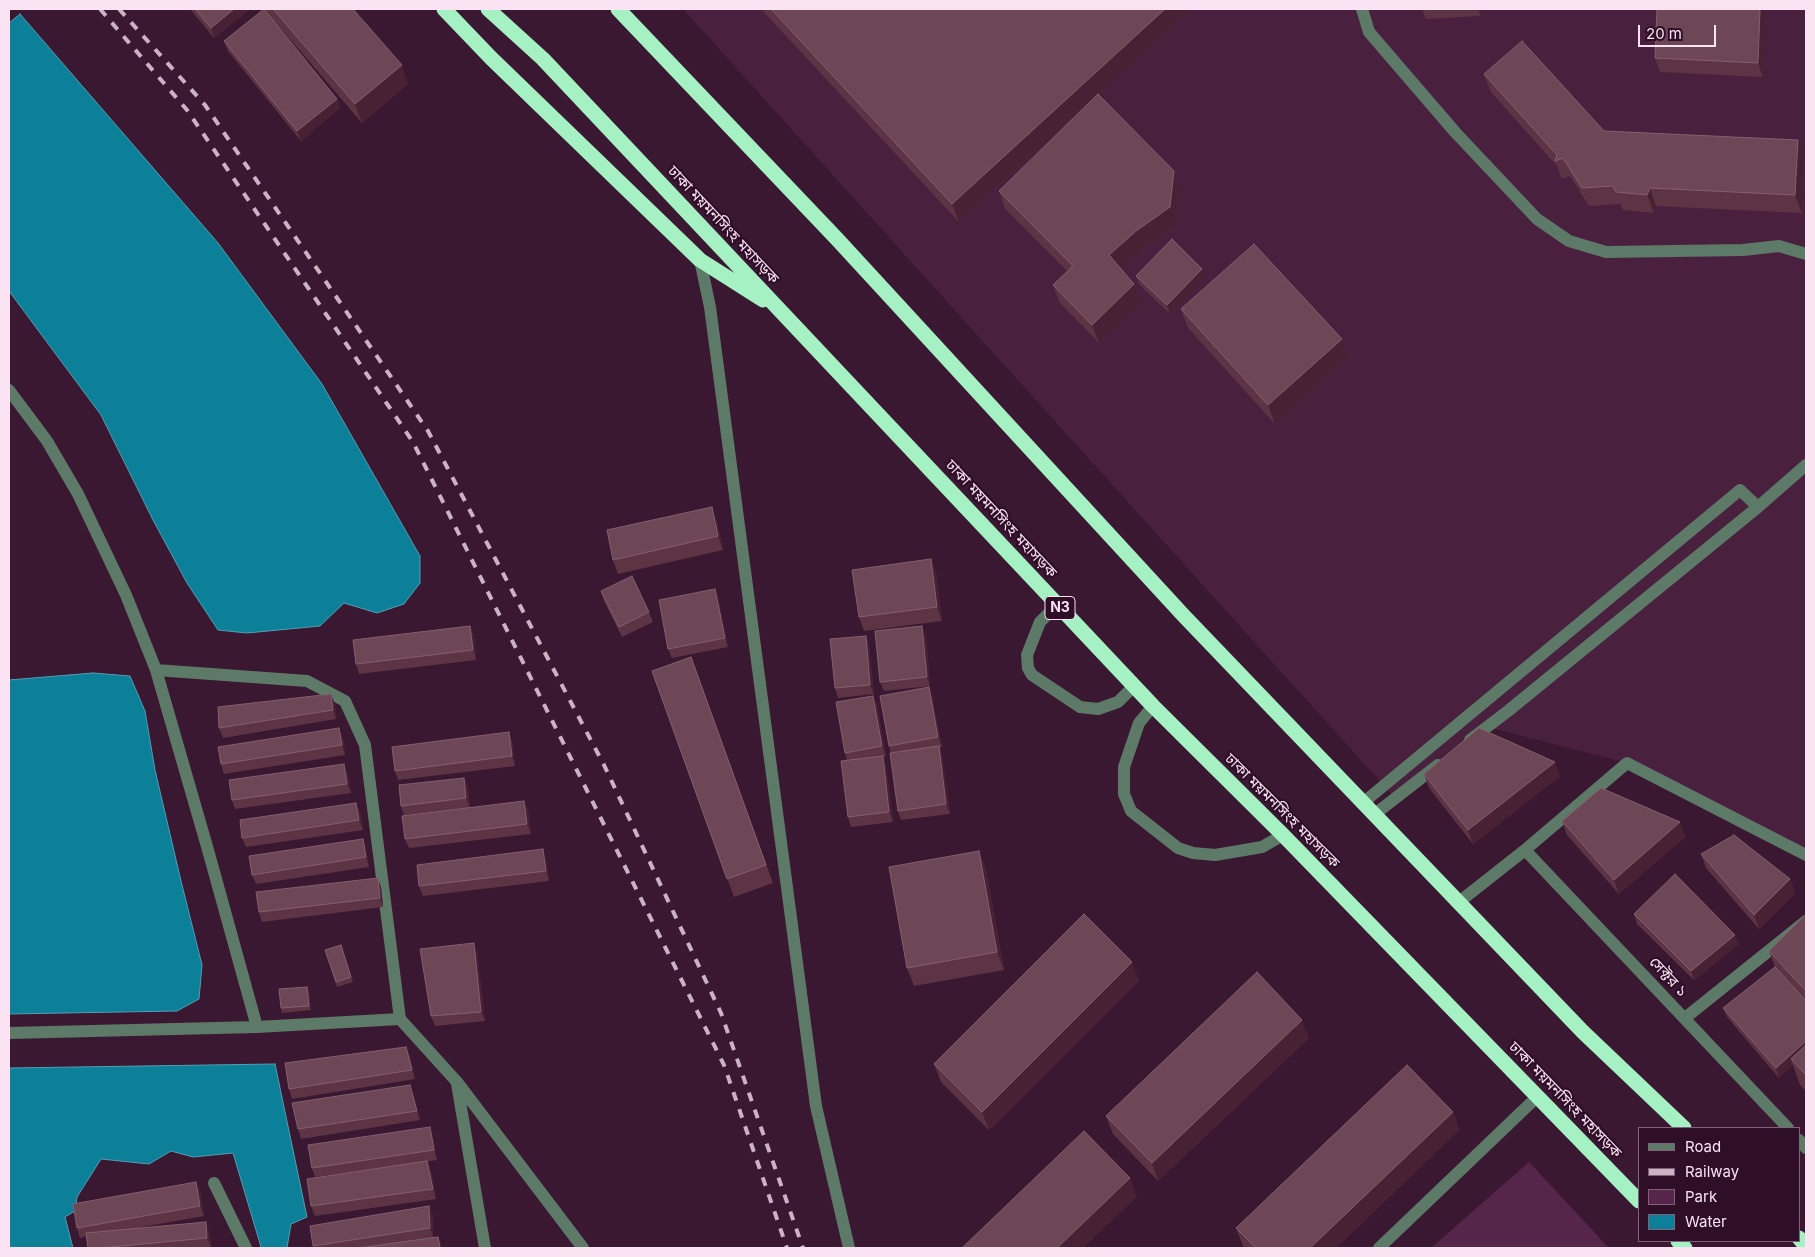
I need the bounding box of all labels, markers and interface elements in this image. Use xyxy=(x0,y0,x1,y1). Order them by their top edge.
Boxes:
scale bar xyxy=(1640,15,1718,47)
text: 20 m xyxy=(1646,24,1682,43)
street label: ঢাকা ময়মনসিংহ মহাসড়ক xyxy=(664,162,782,288)
street label: ঢাকা ময়মনসিংহ মহাসড়ক xyxy=(942,456,1060,582)
road number: N3 xyxy=(1045,596,1075,620)
street label: ঢাকা ময়মনসিংহ মহাসড়ক xyxy=(1221,750,1343,872)
street label: সেক্টর ১ xyxy=(1645,953,1691,1001)
street label: ঢাকা ময়মনসিংহ মহাসড়ক xyxy=(1505,1038,1625,1162)
legend xyxy=(1638,1127,1800,1242)
text: Road xyxy=(1685,1137,1721,1156)
text: Railway xyxy=(1685,1162,1739,1181)
text: Park xyxy=(1685,1187,1717,1206)
text: Water xyxy=(1685,1212,1727,1231)

